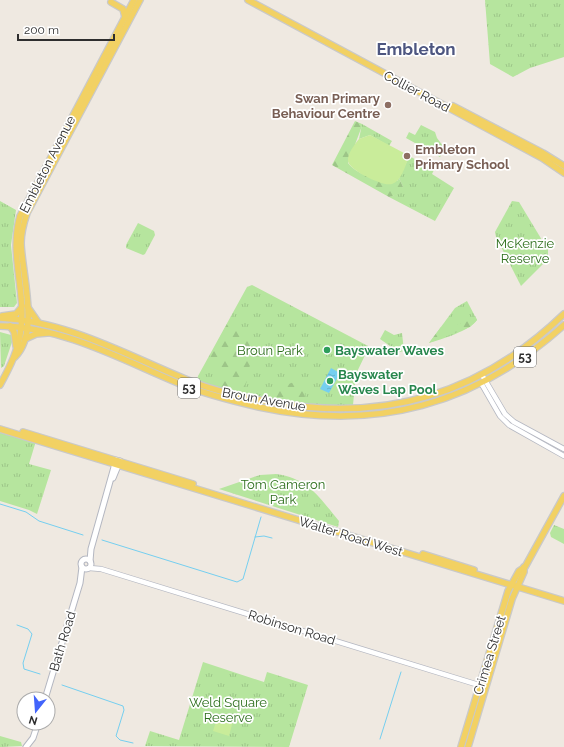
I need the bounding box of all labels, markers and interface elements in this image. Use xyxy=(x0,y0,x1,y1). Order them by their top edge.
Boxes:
scale bar xyxy=(18,16,114,42)
text: 200 m xyxy=(24,23,59,37)
district label: Embleton xyxy=(376,39,456,59)
street label: Collier Road xyxy=(381,68,452,115)
place label: Swan Primary Behaviour Centre xyxy=(272,91,380,121)
marker: Swan Primary Behaviour Centre xyxy=(383,100,393,110)
street label: Embleton Avenue xyxy=(16,113,79,215)
place label: Embleton Primary School xyxy=(415,142,510,172)
marker: Embleton Primary School xyxy=(402,151,412,161)
park label: McKenzie Reserve xyxy=(496,236,555,266)
park label: Broun Park xyxy=(237,343,303,358)
place label: Bayswater Waves xyxy=(335,343,444,358)
marker: Bayswater Waves xyxy=(322,345,332,355)
road number: 53 xyxy=(514,347,536,367)
place label: Bayswater Waves Lap Pool xyxy=(338,367,438,397)
marker: Bayswater Waves Lap Pool xyxy=(325,376,335,386)
road number: 53 xyxy=(178,378,200,398)
street label: Broun Avenue xyxy=(221,385,307,414)
park label: Tom Cameron Park xyxy=(241,477,325,507)
street label: Walter Road West xyxy=(297,514,405,560)
street label: Robinson Road xyxy=(246,607,337,648)
street label: Bath Road xyxy=(46,609,79,673)
street label: Crimea Street xyxy=(470,613,509,697)
north arrow xyxy=(16,691,56,731)
park label: Weld Square Reserve xyxy=(189,695,267,725)
text: N xyxy=(27,713,39,728)

